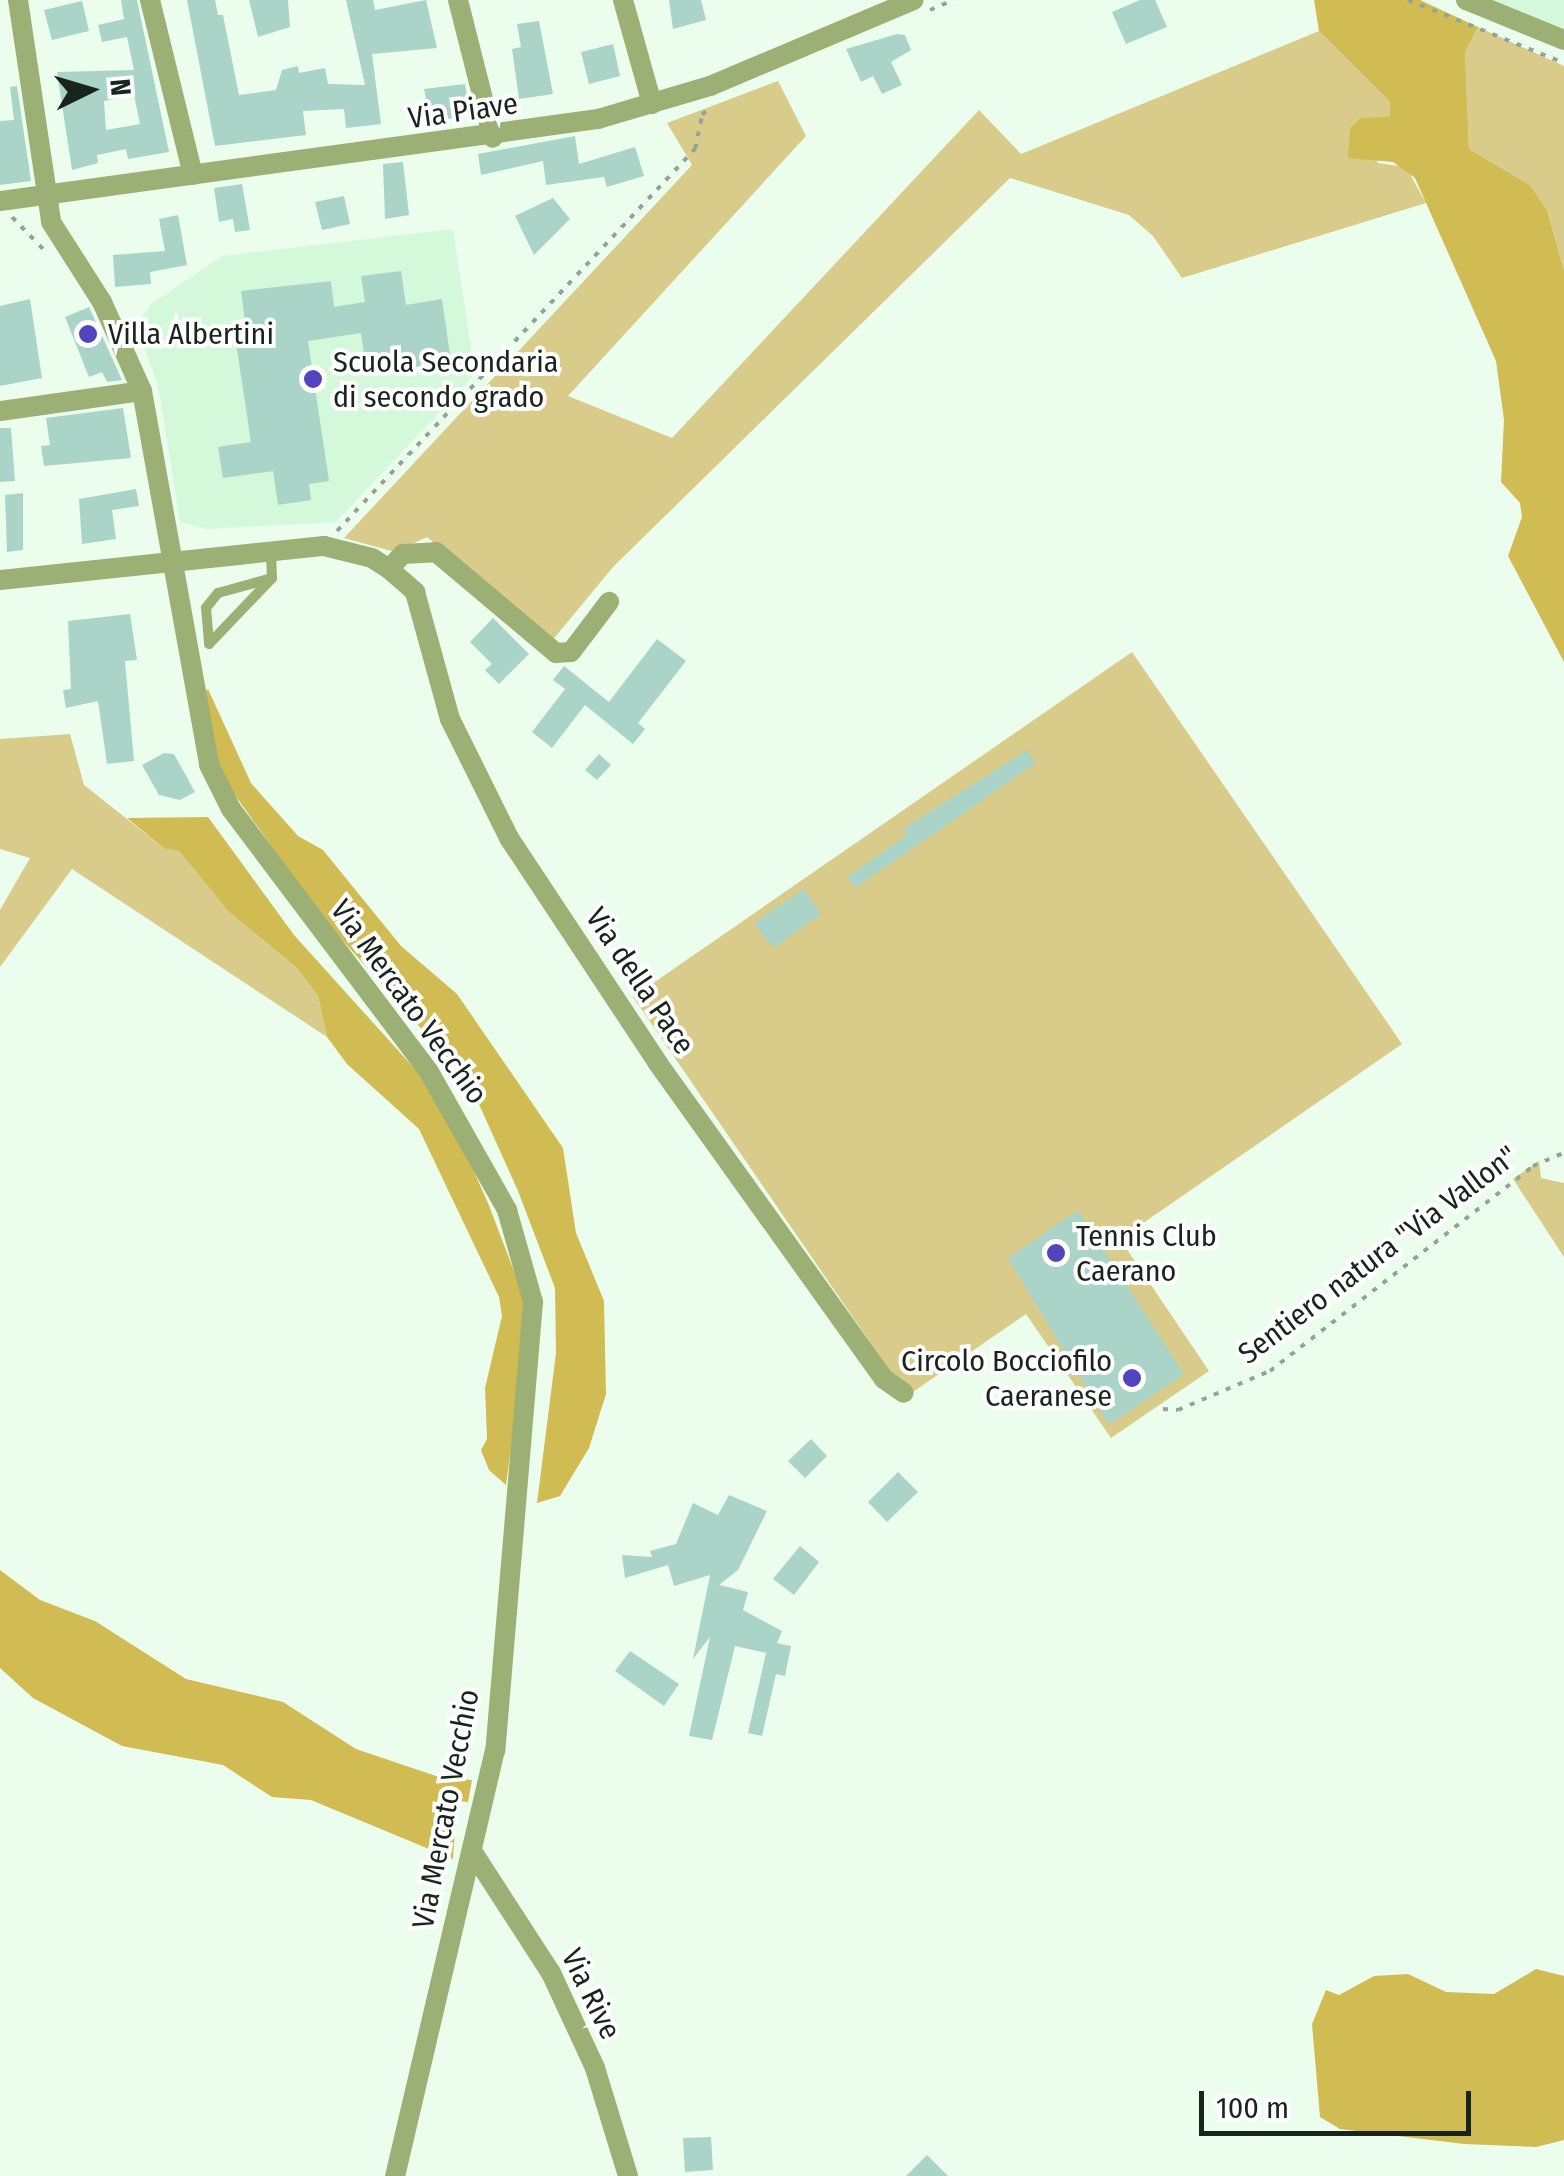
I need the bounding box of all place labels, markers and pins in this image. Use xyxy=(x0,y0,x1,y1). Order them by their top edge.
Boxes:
place label: Villa Albertini xyxy=(108,316,274,352)
marker: Villa Albertini xyxy=(77,323,99,345)
place label: Scuola Secondaria di secondo grado xyxy=(333,344,559,414)
marker: Scuola Secondaria di secondo grado xyxy=(302,368,324,390)
place label: Tennis Club Caerano xyxy=(1076,1218,1217,1288)
marker: Tennis Club Caerano xyxy=(1045,1242,1067,1264)
place label: Circolo Bocciofilo Caeranese xyxy=(901,1343,1112,1414)
marker: Circolo Bocciofilo Caeranese xyxy=(1121,1367,1143,1389)

